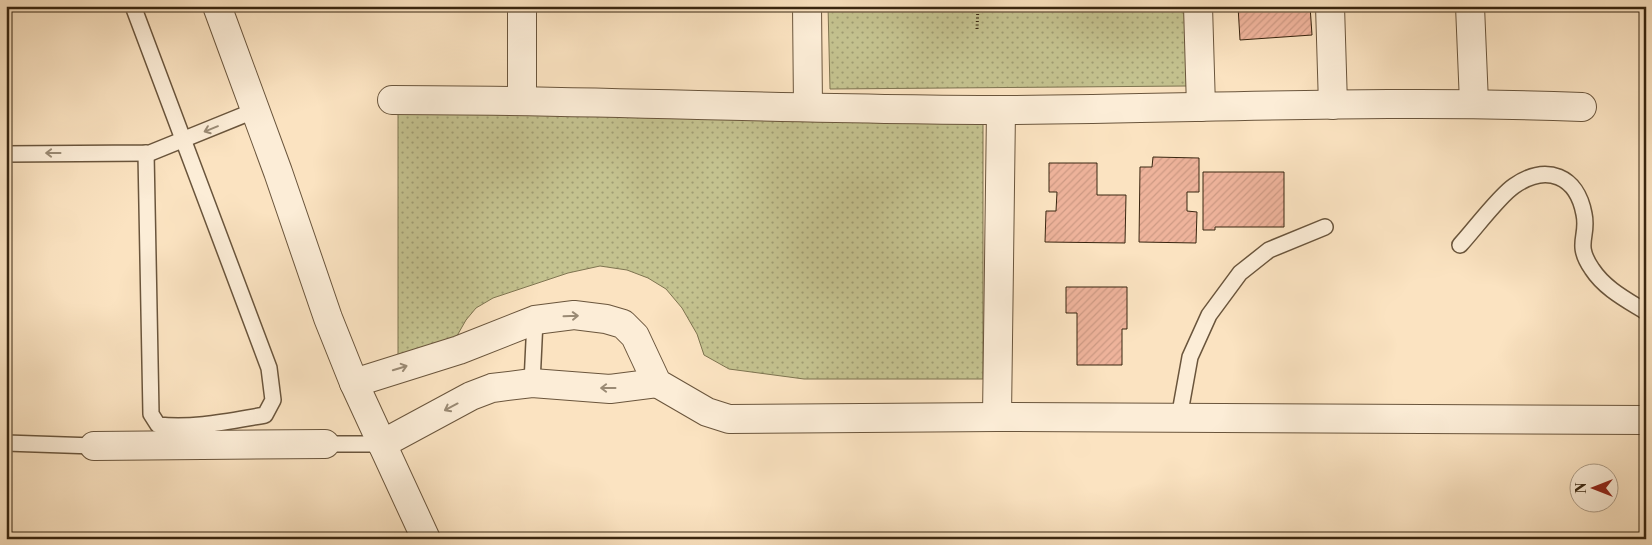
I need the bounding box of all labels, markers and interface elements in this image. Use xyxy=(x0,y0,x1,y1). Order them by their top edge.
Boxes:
one-way arrow xyxy=(204,124,219,134)
one-way arrow xyxy=(45,149,61,158)
one-way arrow xyxy=(563,311,579,321)
one-way arrow xyxy=(392,363,408,373)
one-way arrow xyxy=(601,383,617,393)
one-way arrow xyxy=(443,402,458,412)
north arrow xyxy=(1570,462,1620,512)
text: N xyxy=(1573,482,1591,494)

